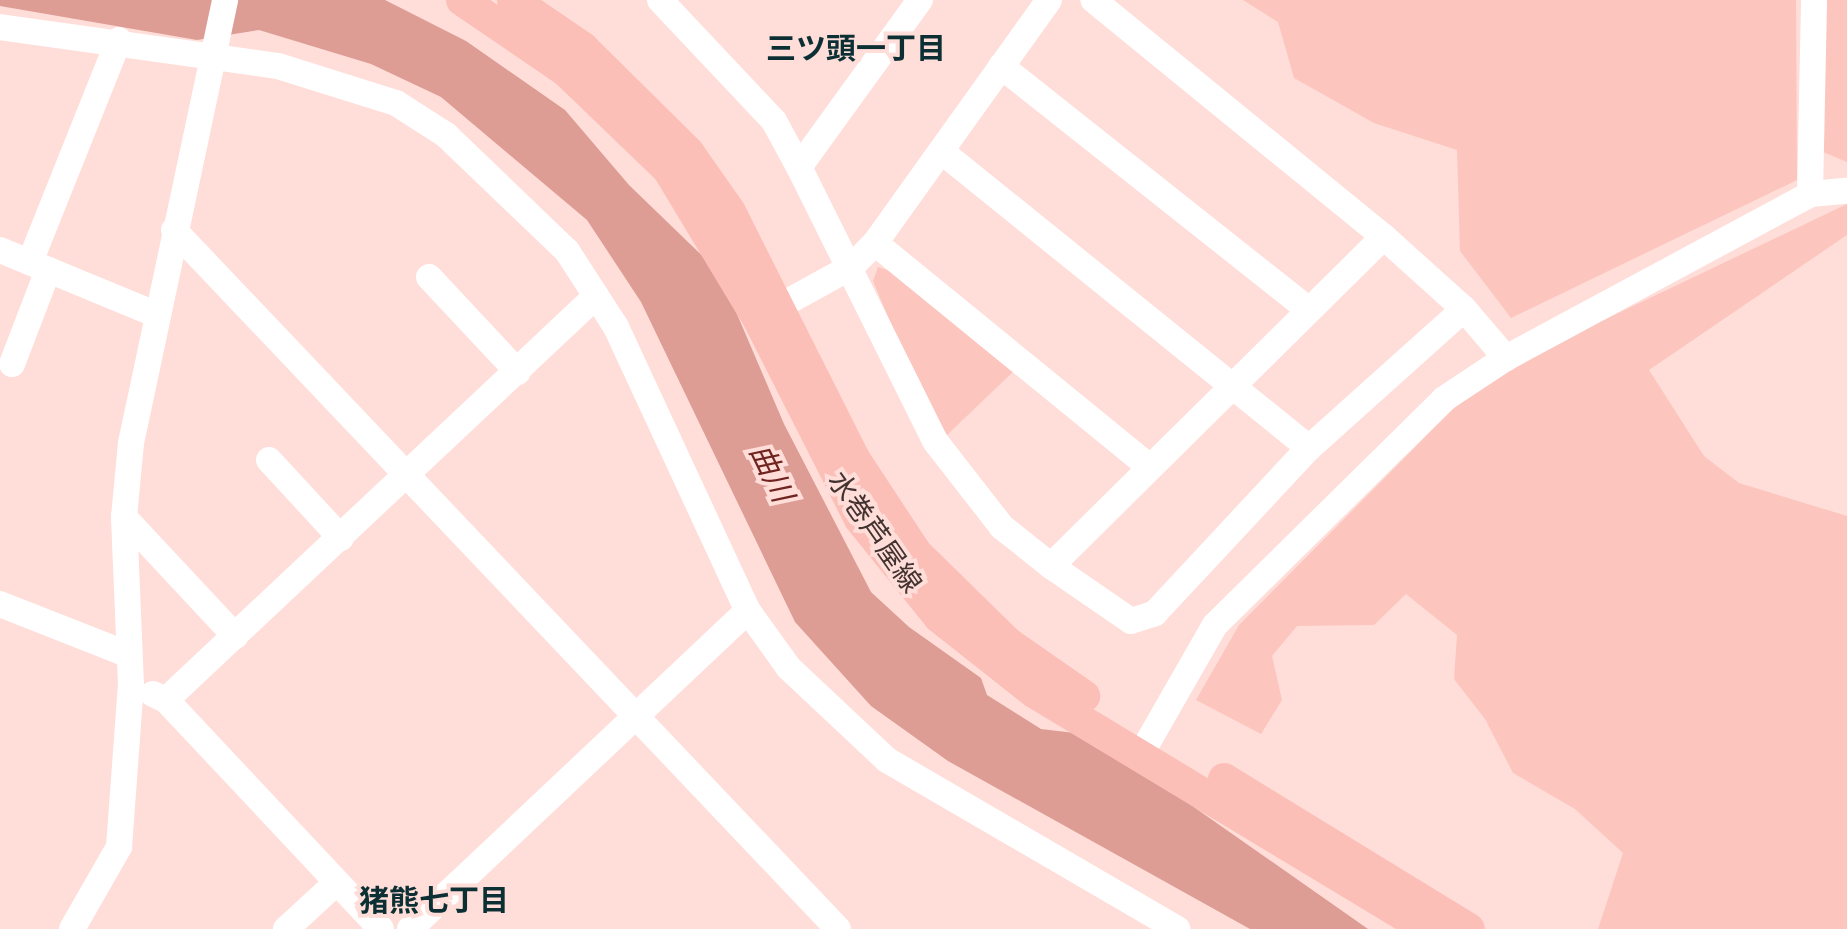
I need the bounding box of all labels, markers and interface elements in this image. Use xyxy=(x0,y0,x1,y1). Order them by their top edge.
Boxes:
district label: 三ツ頭一丁目 xyxy=(766,29,946,65)
water label: 曲川 xyxy=(744,437,802,507)
street label: 水巻芦屋線 xyxy=(822,464,930,598)
district label: 猪熊七丁目 xyxy=(359,881,509,917)

